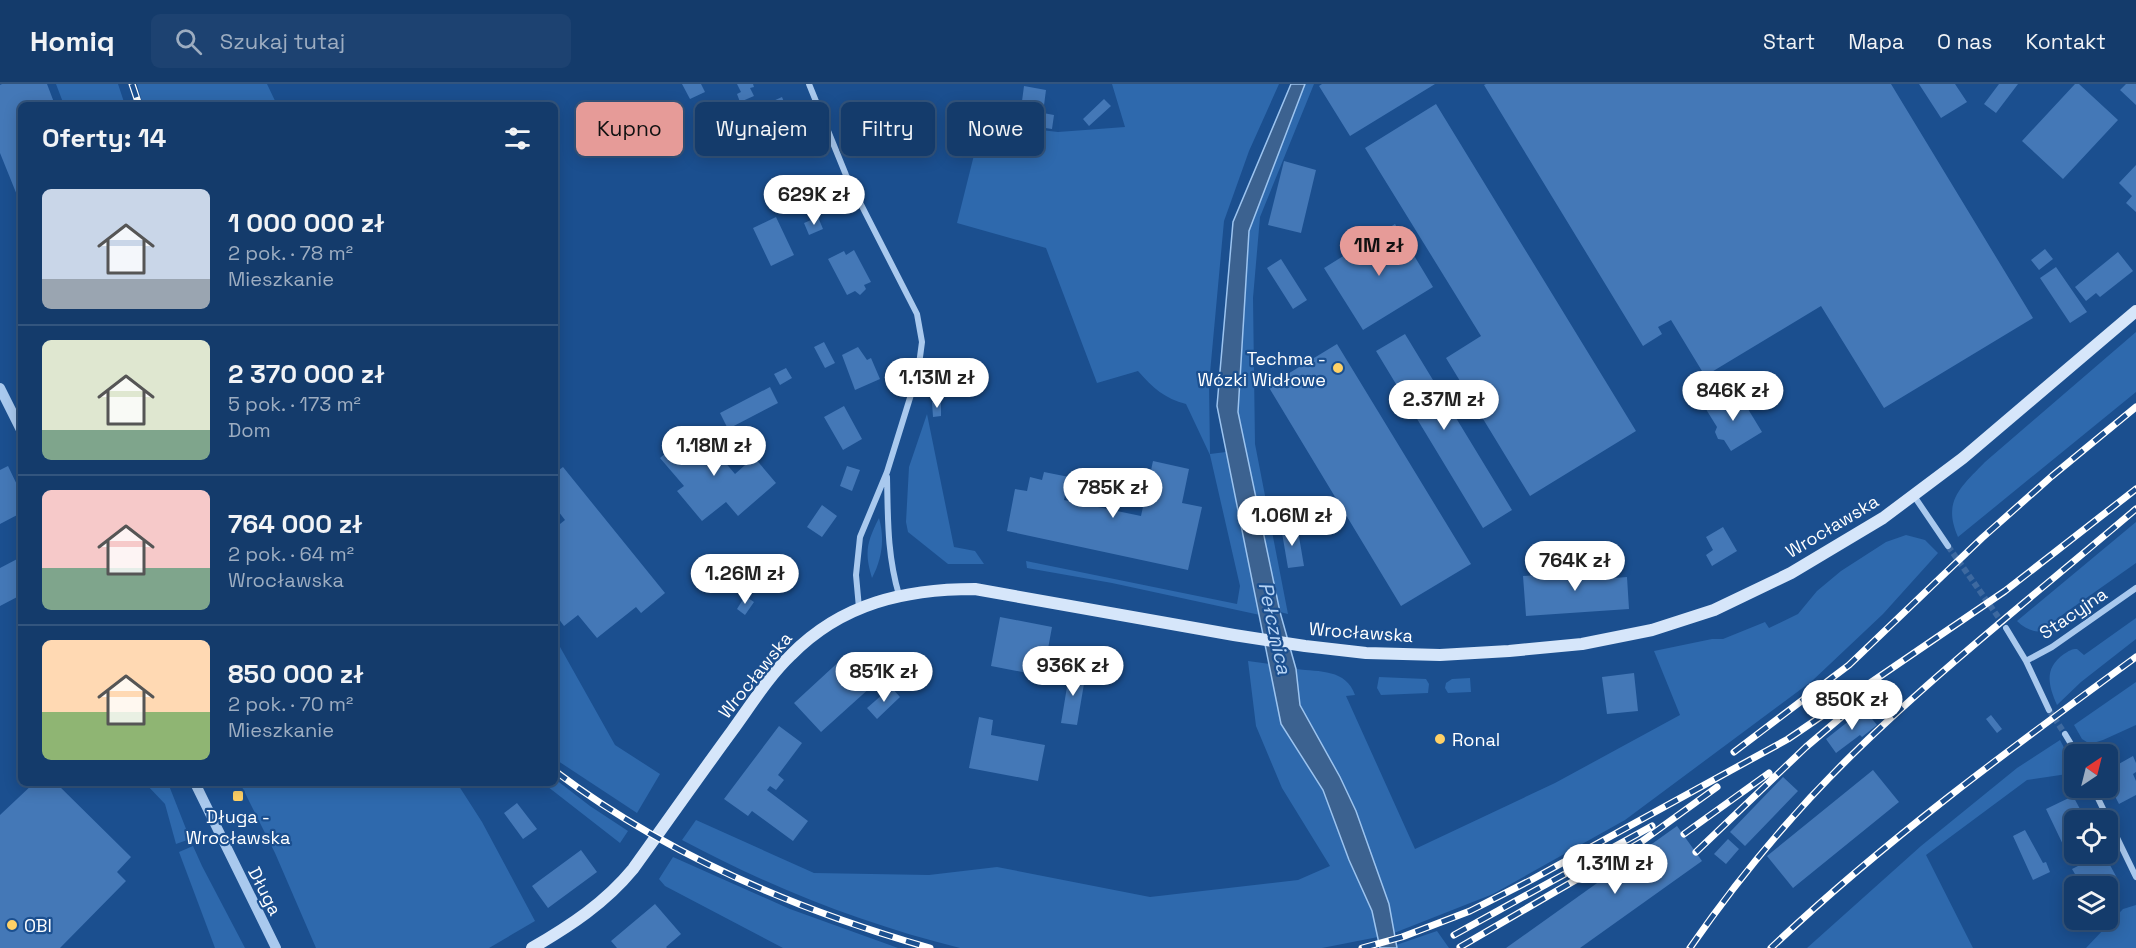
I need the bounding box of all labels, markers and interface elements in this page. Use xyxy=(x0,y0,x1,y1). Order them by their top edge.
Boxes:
search box xyxy=(151,14,571,68)
text: Homiq xyxy=(30,23,115,59)
icon: search xyxy=(172,25,205,58)
text: Szukaj tutaj xyxy=(220,27,345,55)
text: Start xyxy=(1763,28,1815,55)
text: Mapa xyxy=(1848,28,1904,55)
text: O nas xyxy=(1937,28,1992,55)
text: Kontakt xyxy=(2025,28,2106,55)
chip: Kupno xyxy=(576,102,683,156)
chip: Wynajem xyxy=(695,102,829,156)
chip: Filtry xyxy=(841,102,935,156)
chip: Nowe xyxy=(947,102,1044,156)
text: Oferty: 14 xyxy=(42,121,166,155)
icon: filters xyxy=(501,122,534,155)
pin: 629K zł xyxy=(759,175,869,226)
text: 629K zł xyxy=(778,181,850,207)
text: 1 000 000 zł xyxy=(228,206,385,240)
icon: home xyxy=(90,213,162,285)
pin: 1M zł xyxy=(1337,226,1421,277)
text: 1M zł xyxy=(1354,232,1404,258)
text: 2 pok. · 78 m² xyxy=(228,240,353,266)
text: Mieszkanie xyxy=(228,266,334,292)
place label: Techma - Wózki Widłowe xyxy=(1197,347,1326,391)
text: 2 370 000 zł xyxy=(228,357,385,391)
pin: 1.13M zł xyxy=(875,358,999,409)
marker: Techma - Wózki Widłowe xyxy=(1331,361,1345,375)
icon: home xyxy=(90,364,162,436)
text: 1.13M zł xyxy=(899,364,975,390)
pin: 846K zł xyxy=(1678,371,1788,422)
text: 846K zł xyxy=(1696,377,1770,403)
pin: 2.37M zł xyxy=(1382,380,1506,431)
text: 2.37M zł xyxy=(1403,386,1485,412)
text: 5 pok. · 173 m² xyxy=(228,391,361,417)
text: Dom xyxy=(228,417,271,443)
pin: 1.18M zł xyxy=(652,426,776,477)
text: 1.18M zł xyxy=(676,432,752,458)
pin: 785K zł xyxy=(1058,468,1168,519)
text: 785K zł xyxy=(1077,474,1149,500)
street label: Wrocławska xyxy=(1781,489,1883,563)
pin: 1.06M zł xyxy=(1230,496,1354,547)
text: 1.06M zł xyxy=(1251,502,1333,528)
text: 764 000 zł xyxy=(228,507,363,541)
icon: home xyxy=(90,514,162,586)
text: 2 pok. · 64 m² xyxy=(228,541,354,567)
pin: 764K zł xyxy=(1520,541,1630,592)
text: 764K zł xyxy=(1539,547,1611,573)
pin: 1.26M zł xyxy=(683,554,807,605)
text: 1.26M zł xyxy=(705,560,785,586)
text: Wrocławska xyxy=(228,567,344,593)
water label: Pełcznica xyxy=(1253,580,1298,677)
street label: Stacyjna xyxy=(2035,582,2111,644)
street label: Wrocławska xyxy=(1308,617,1414,647)
street label: Wrocławska xyxy=(713,627,797,723)
pin: 936K zł xyxy=(1018,646,1128,697)
pin: 851K zł xyxy=(829,652,939,703)
text: 936K zł xyxy=(1037,652,1110,678)
text: 850 000 zł xyxy=(228,657,364,691)
text: 851K zł xyxy=(850,658,918,684)
icon: home xyxy=(90,664,162,736)
pin: 850K zł xyxy=(1797,680,1907,731)
text: 850K zł xyxy=(1815,686,1889,712)
text: 2 pok. · 70 m² xyxy=(228,691,353,717)
text: Mieszkanie xyxy=(228,717,334,743)
place label: Ronal xyxy=(1452,728,1500,751)
marker: Ronal xyxy=(1433,732,1447,746)
north arrow xyxy=(2064,744,2118,798)
map controls xyxy=(2064,744,2118,930)
marker: Długa - Wrocławska xyxy=(231,789,245,803)
place label: Długa - Wrocławska xyxy=(186,805,290,849)
button: locate xyxy=(2064,810,2118,864)
pin: 1.31M zł xyxy=(1553,844,1677,895)
text: 1.31M zł xyxy=(1576,850,1654,876)
street label: Długa xyxy=(243,863,287,919)
button: layers xyxy=(2064,876,2118,930)
place label: OBI xyxy=(24,914,52,937)
marker: OBI xyxy=(5,918,19,932)

